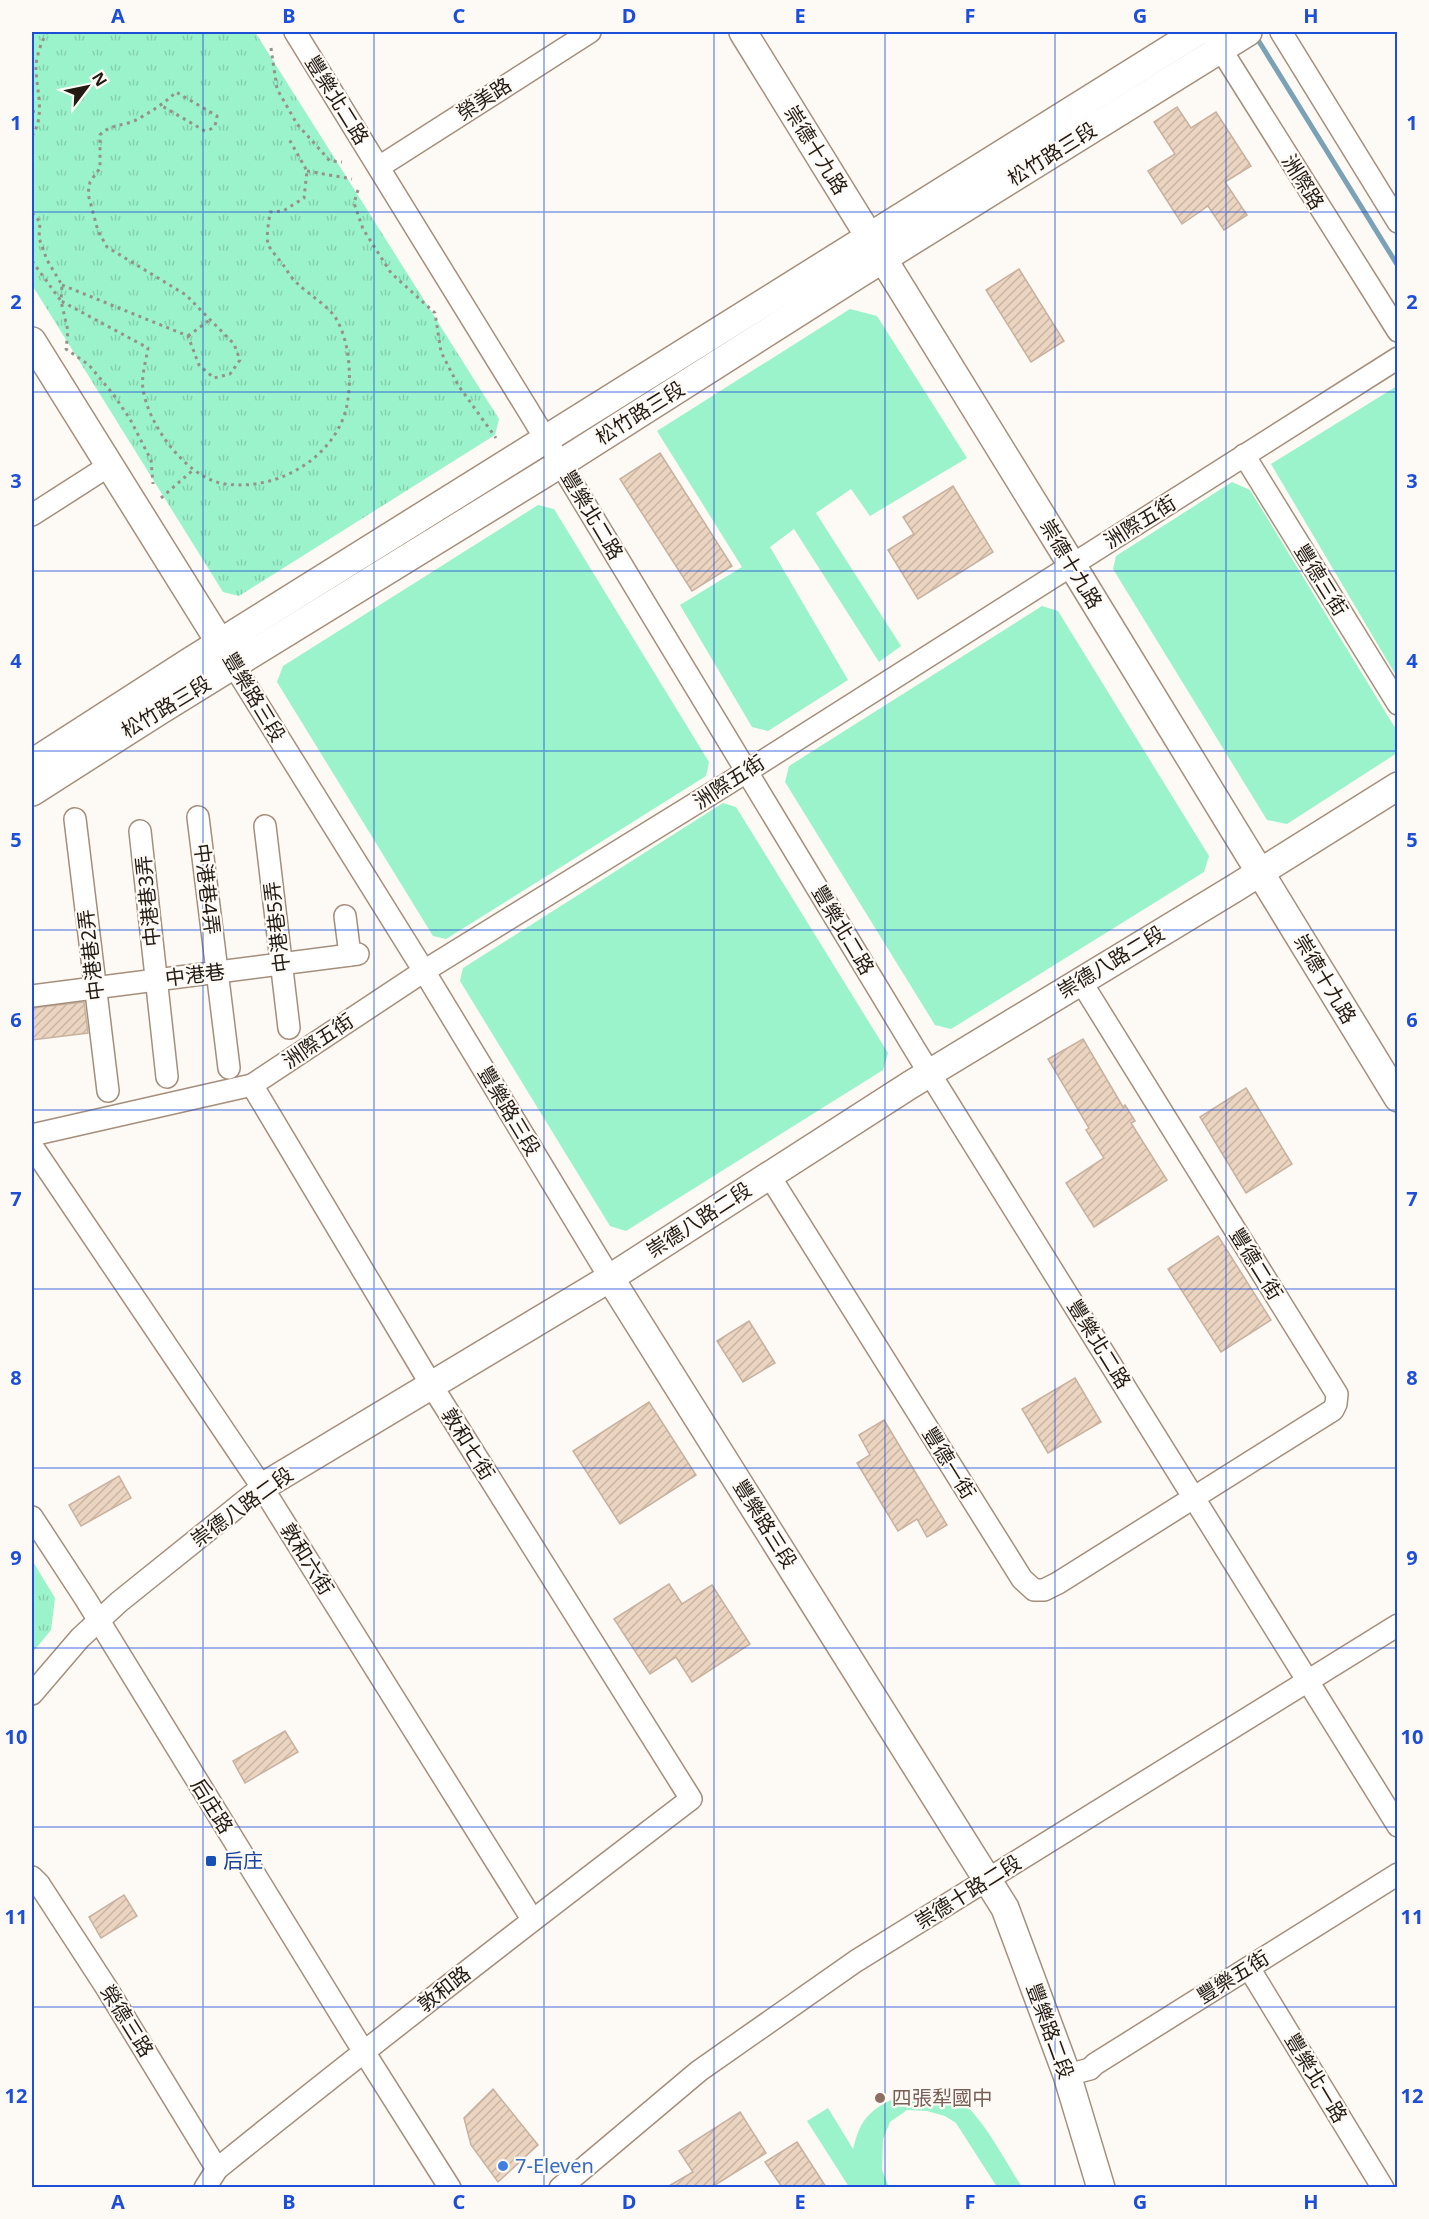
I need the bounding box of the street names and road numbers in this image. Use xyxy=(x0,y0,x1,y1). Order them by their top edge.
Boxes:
street label: 豐樂北二路 xyxy=(299,50,375,149)
street label: 榮美路 xyxy=(451,71,516,126)
street label: 崇德十九路 xyxy=(778,100,854,199)
street label: 松竹路三段 xyxy=(1002,116,1101,192)
street label: 洲際路 xyxy=(1276,149,1331,214)
street label: 松竹路三段 xyxy=(590,375,689,451)
street label: 豐樂北二路 xyxy=(555,465,630,565)
street label: 洲際五街 xyxy=(1099,489,1181,554)
street label: 崇德十九路 xyxy=(1034,514,1109,614)
street label: 豐德三街 xyxy=(1289,539,1354,621)
street label: 豐樂路三段 xyxy=(217,647,292,747)
street label: 松竹路三段 xyxy=(116,669,216,744)
street label: 洲際五街 xyxy=(688,748,770,815)
street label: 中港巷4弄 xyxy=(189,842,226,936)
street label: 中港巷3弄 xyxy=(129,854,166,948)
street label: 中港巷5弄 xyxy=(258,880,295,974)
street label: 豐樂北二路 xyxy=(806,880,881,980)
street label: 中港巷2弄 xyxy=(72,908,109,1002)
street label: 崇德八路二段 xyxy=(1052,919,1169,1004)
street label: 崇德十九路 xyxy=(1288,929,1363,1029)
street label: 中港巷 xyxy=(164,957,226,992)
street label: 洲際五街 xyxy=(277,1007,358,1074)
street label: 豐樂路三段 xyxy=(472,1061,547,1161)
street label: 崇德八路二段 xyxy=(641,1176,756,1264)
street label: 豐德二街 xyxy=(1224,1223,1289,1305)
street label: 豐樂北二路 xyxy=(1061,1294,1137,1393)
street label: 敦和七街 xyxy=(436,1403,501,1485)
street label: 豐德一街 xyxy=(917,1422,982,1504)
street label: 崇德八路二段 xyxy=(185,1460,298,1553)
street label: 豐樂路三段 xyxy=(727,1474,803,1573)
street label: 敦和六街 xyxy=(275,1518,340,1600)
street label: 后庄路 xyxy=(185,1773,240,1838)
street label: 崇德十路二段 xyxy=(910,1848,1026,1935)
street label: 豐樂五街 xyxy=(1192,1944,1274,2009)
street label: 敦和路 xyxy=(412,1959,476,2018)
street label: 豐樂路二段 xyxy=(1021,1979,1080,2082)
street label: 榮德三路 xyxy=(95,1980,160,2062)
street label: 豐樂北一路 xyxy=(1279,2028,1354,2128)

